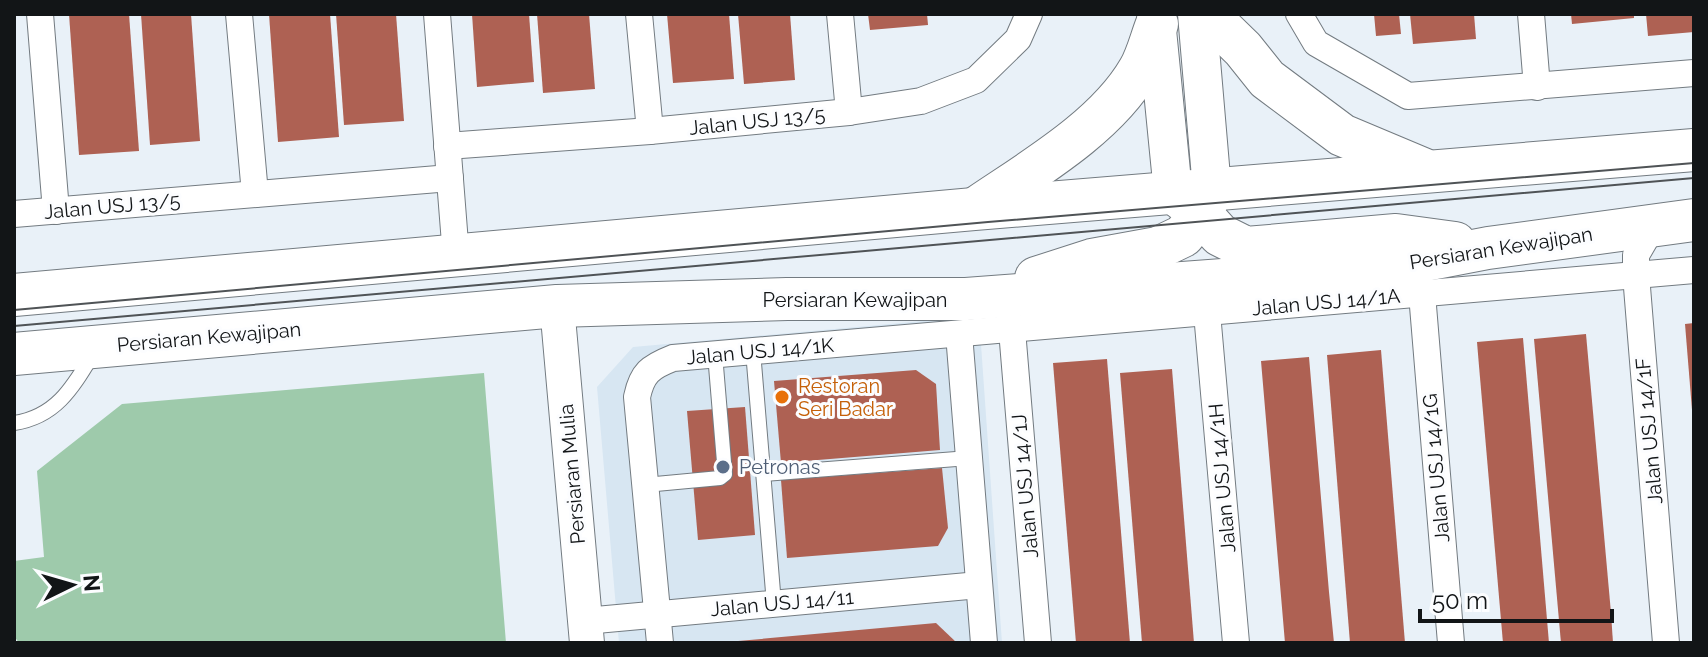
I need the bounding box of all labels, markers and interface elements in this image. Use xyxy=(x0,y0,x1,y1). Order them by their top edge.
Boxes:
street label: Jalan USJ 13/5 xyxy=(688,102,826,140)
street label: Jalan USJ 13/5 xyxy=(43,188,181,224)
street label: Persiaran Kewajipan xyxy=(1408,222,1594,274)
street label: Jalan USJ 14/1A xyxy=(1251,284,1402,320)
street label: Persiaran Kewajipan xyxy=(763,288,947,312)
street label: Persiaran Kewajipan xyxy=(116,317,302,357)
street label: Jalan USJ 14/1K xyxy=(685,333,835,369)
street label: Jalan USJ 14/1F xyxy=(1631,357,1667,505)
place label: Restoran Seri Badar xyxy=(798,374,893,421)
marker: Restoran Seri Badar xyxy=(773,388,791,406)
street label: Jalan USJ 14/1G xyxy=(1418,393,1454,543)
street label: Jalan USJ 14/1H xyxy=(1204,402,1240,554)
street label: Persiaran Mulia xyxy=(554,403,590,545)
street label: Jalan USJ 14/1J xyxy=(1007,413,1043,559)
place label: Petronas xyxy=(739,455,820,479)
marker: Petronas xyxy=(714,458,732,476)
north arrow xyxy=(32,545,112,625)
scale bar xyxy=(1420,573,1612,623)
text: N xyxy=(78,574,106,593)
street label: Jalan USJ 14/11 xyxy=(709,585,855,621)
text: 50 m xyxy=(1432,586,1488,615)

